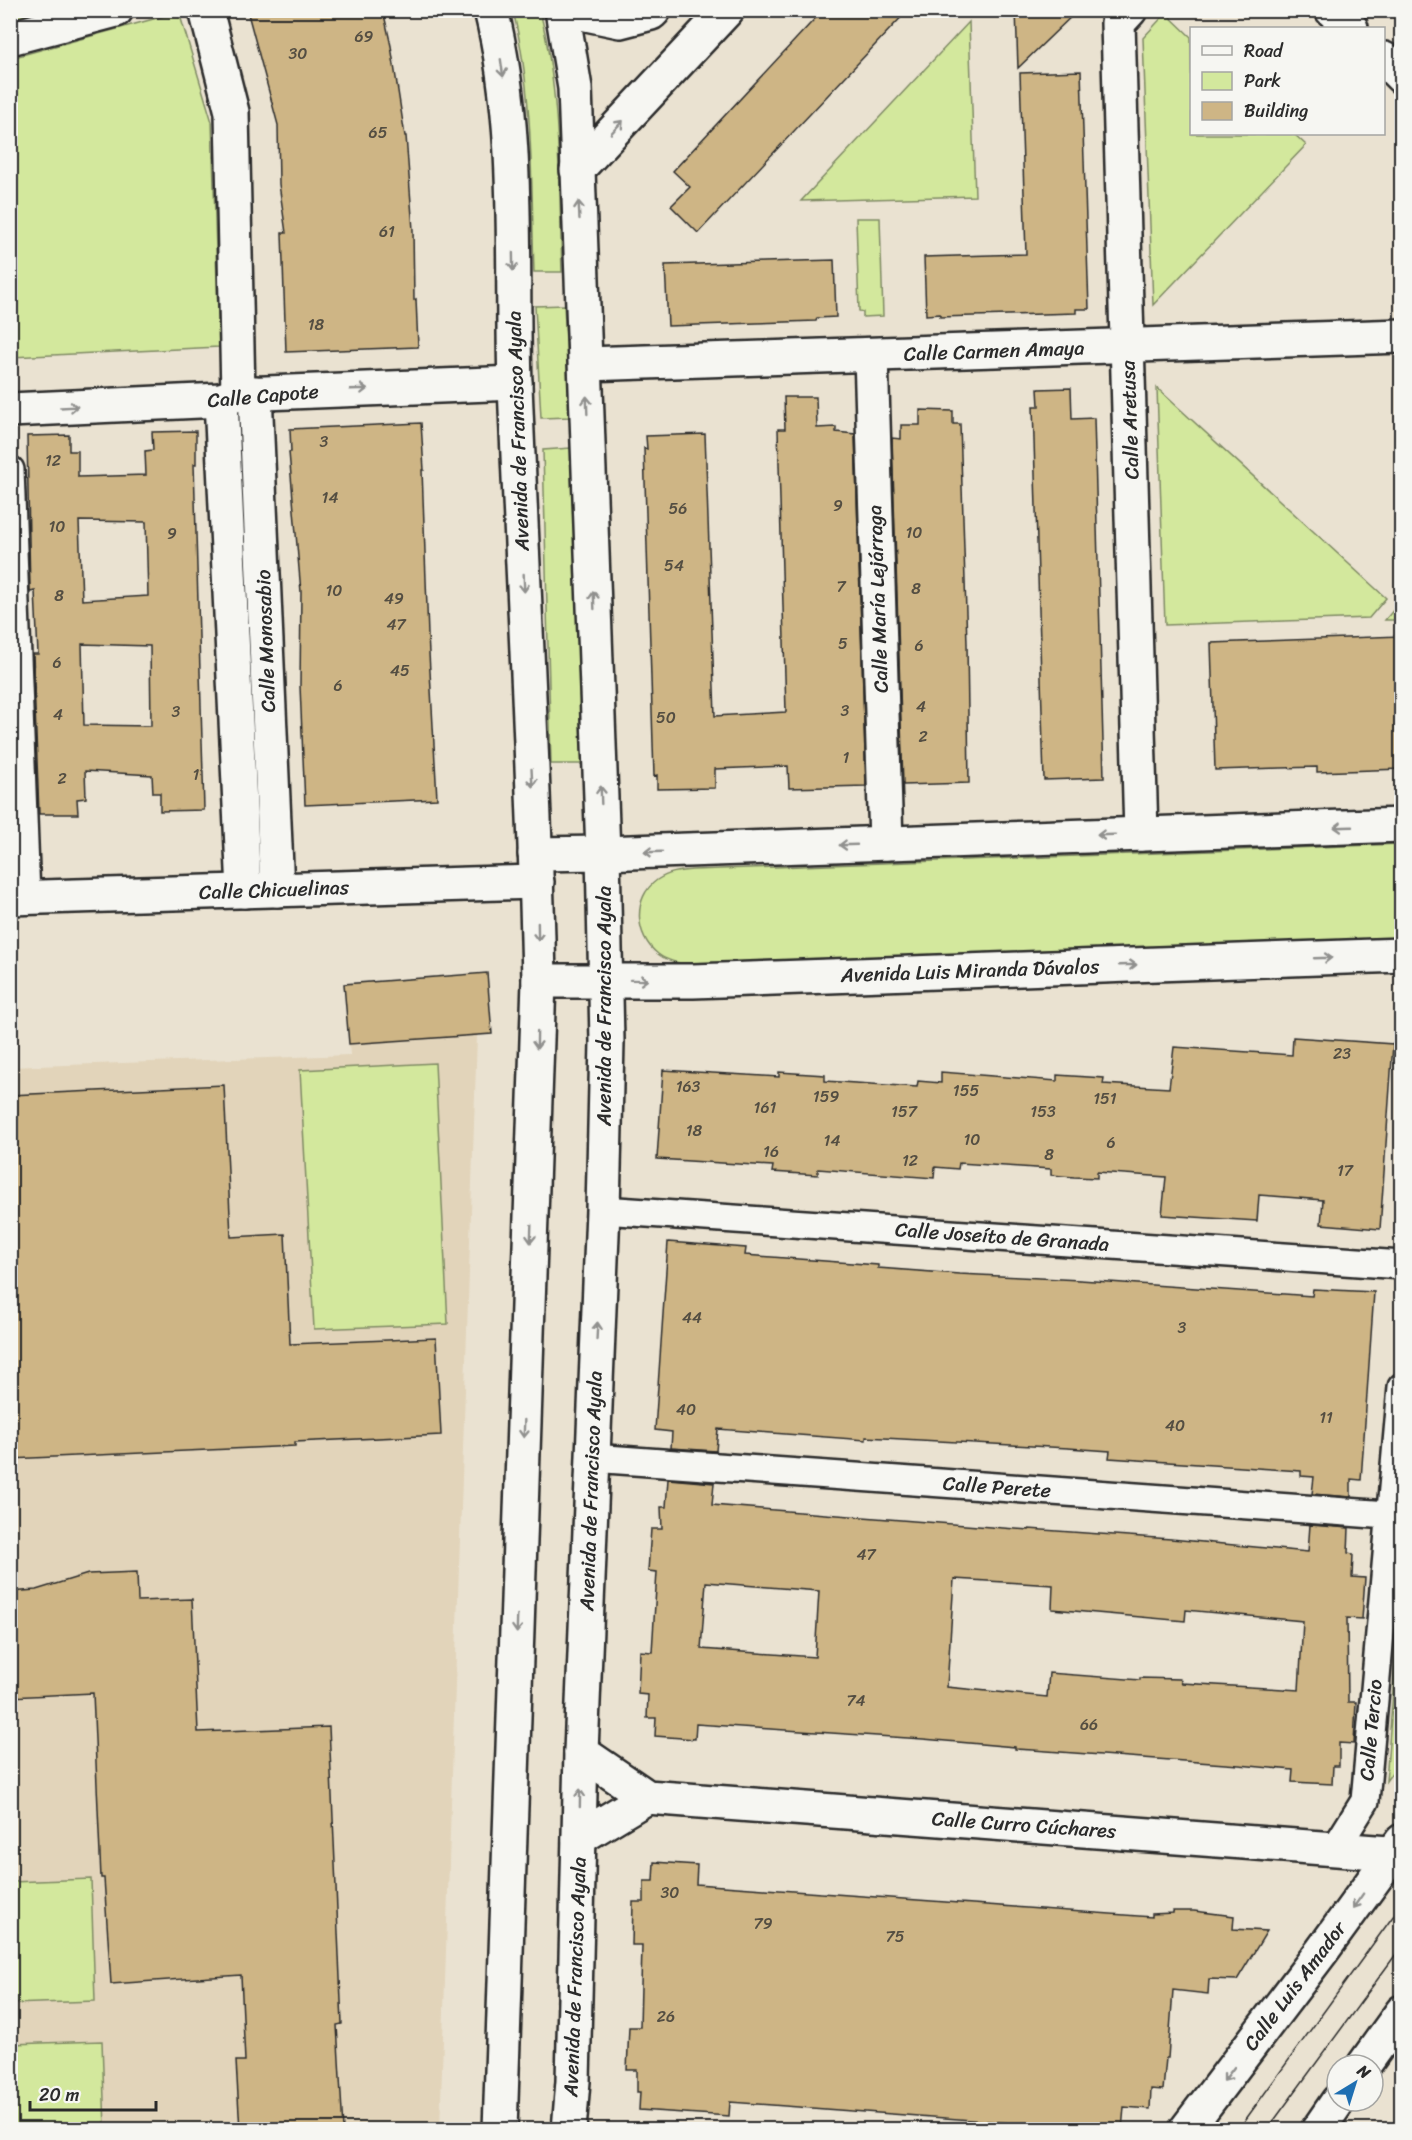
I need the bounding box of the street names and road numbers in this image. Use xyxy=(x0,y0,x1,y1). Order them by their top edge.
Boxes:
street label: Avenida de Francisco Ayala xyxy=(496,310,540,553)
street label: Calle Carmen Amaya xyxy=(903,330,1085,372)
street label: Calle Aretusa xyxy=(1110,359,1150,480)
street label: Calle Capote xyxy=(206,374,320,418)
street label: Calle María Lejárraga xyxy=(857,504,899,694)
street label: Calle Monosabio xyxy=(246,569,286,713)
street label: Calle Chicuelinas xyxy=(198,870,350,910)
street label: Avenida de Francisco Ayala xyxy=(587,886,622,1127)
street label: Avenida Luis Miranda Dávalos xyxy=(839,949,1101,993)
street label: Calle Joseíto de Granada xyxy=(894,1212,1110,1262)
street label: Avenida de Francisco Ayala xyxy=(569,1370,613,1613)
street label: Calle Perete xyxy=(942,1466,1052,1508)
street label: Calle Tercio xyxy=(1349,1678,1393,1782)
street label: Calle Curro Cúchares xyxy=(931,1801,1118,1849)
street label: Avenida de Francisco Ayala xyxy=(553,1856,597,2099)
street label: Calle Luis Amador xyxy=(1234,1913,1356,2059)

